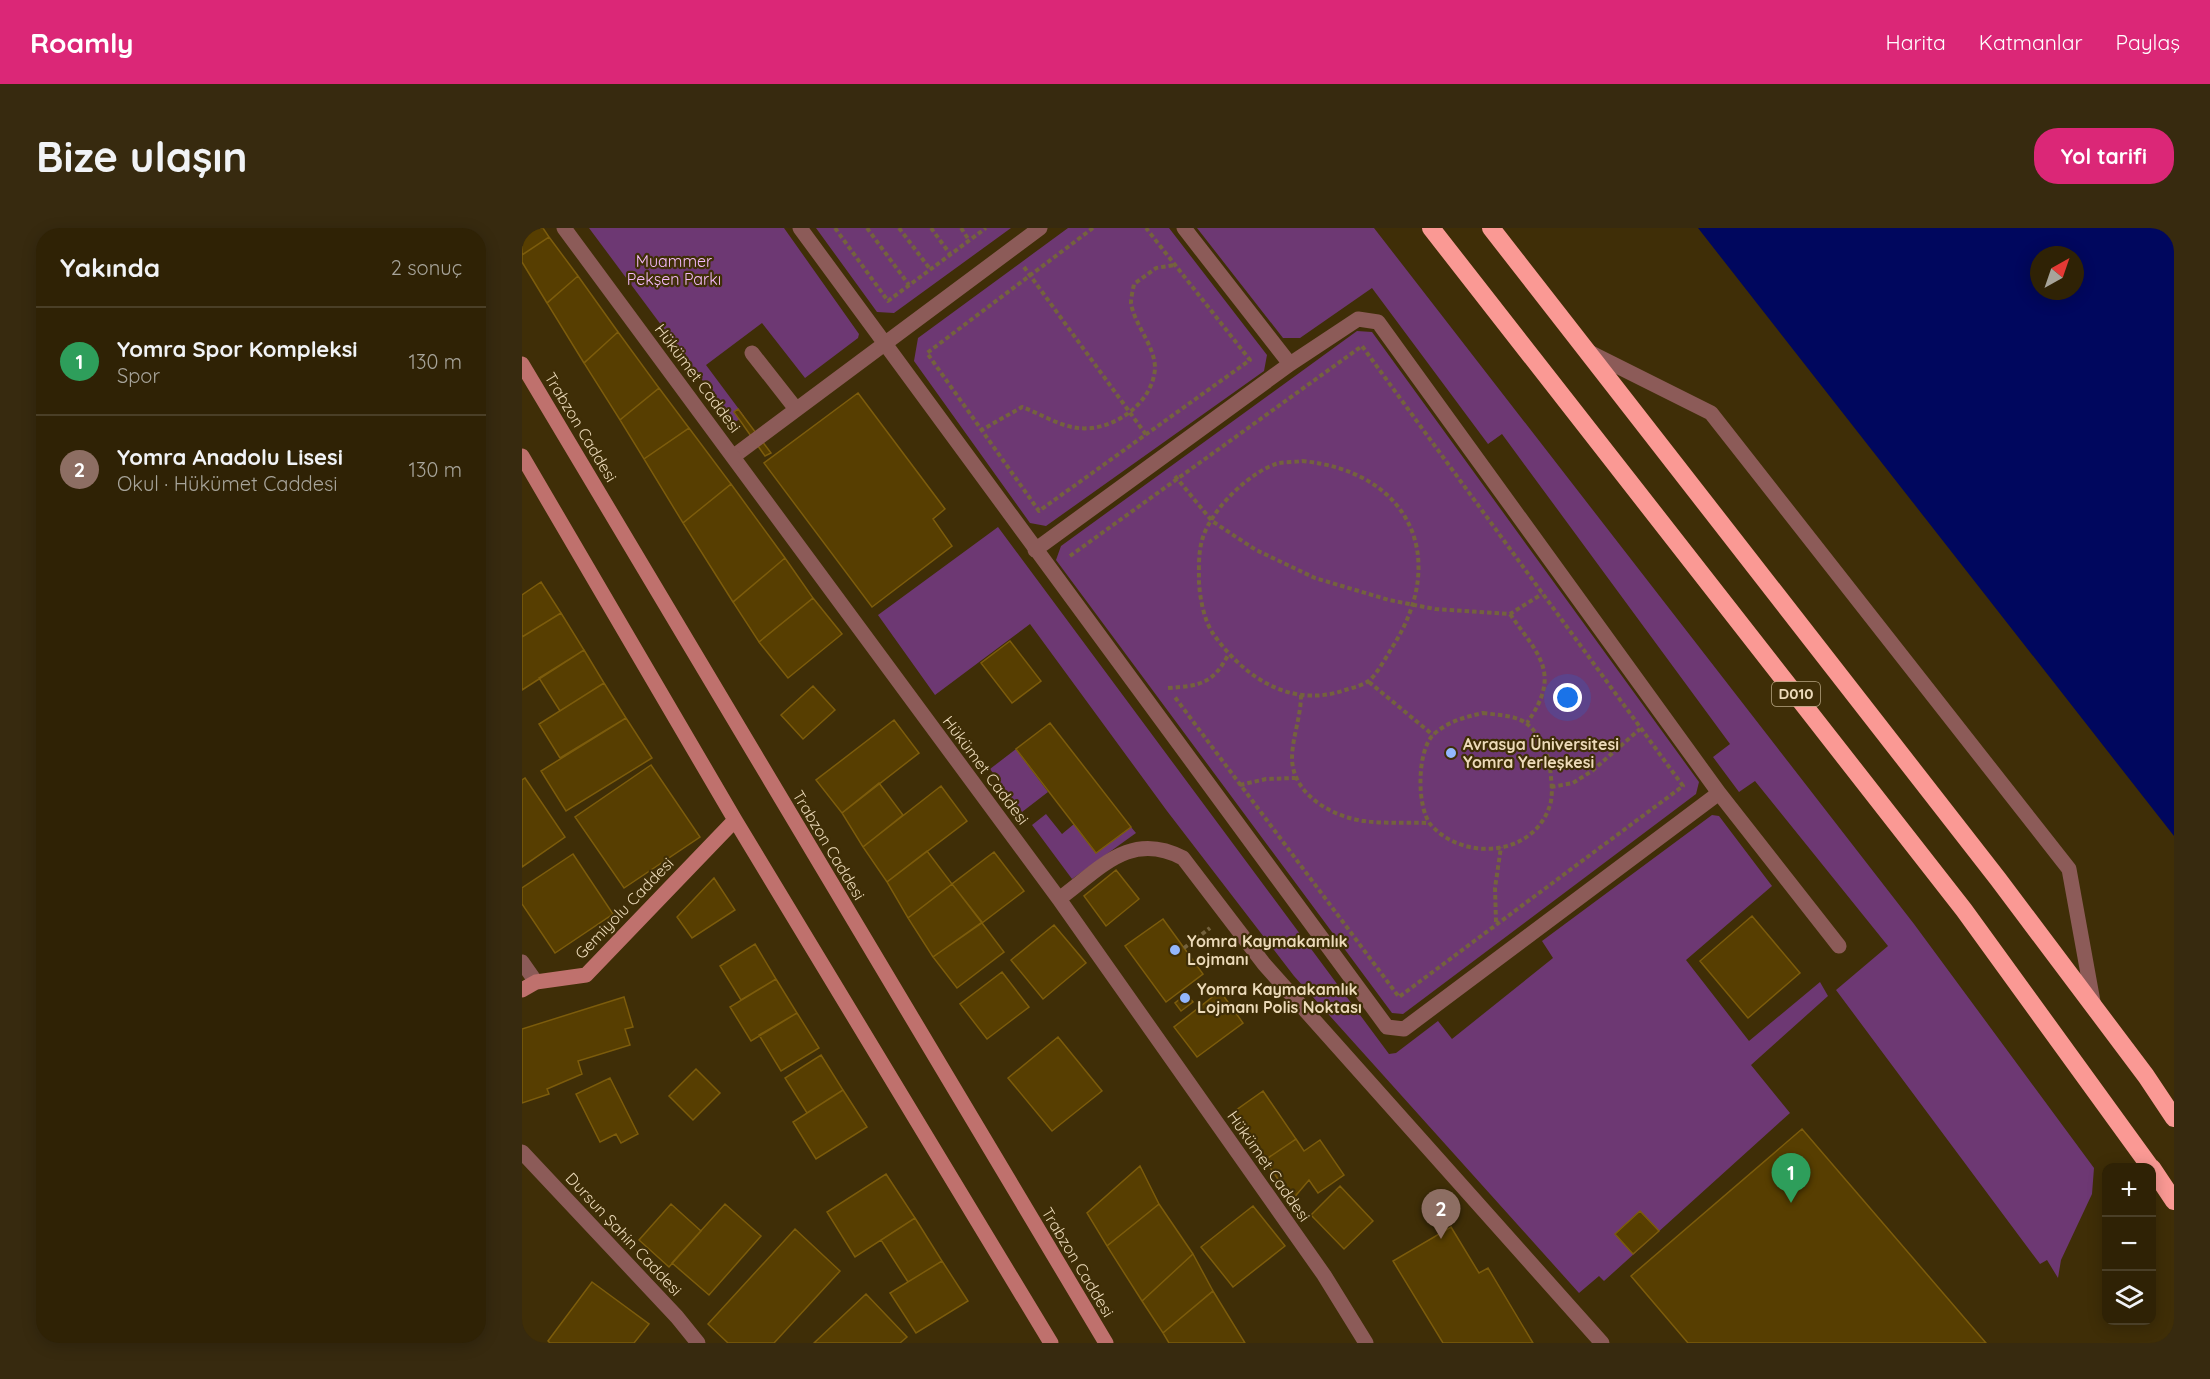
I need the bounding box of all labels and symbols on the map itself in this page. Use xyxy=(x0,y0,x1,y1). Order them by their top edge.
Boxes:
north arrow xyxy=(2030,246,2084,300)
park label: Muammer Pekşen Parkı xyxy=(627,251,721,289)
street label: Hükümet Caddesi xyxy=(651,320,745,436)
street label: Trabzon Caddesi xyxy=(540,369,622,485)
road number: D010 xyxy=(1772,682,1820,706)
your location xyxy=(1553,683,1582,712)
street label: Hükümet Caddesi xyxy=(939,712,1033,828)
place label: Avrasya Üniversitesi Yomra Yerleşkesi xyxy=(1463,734,1619,772)
marker: Avrasya Üniversitesi Yomra Yerleşkesi xyxy=(1444,746,1458,760)
street label: Trabzon Caddesi xyxy=(788,787,870,903)
street label: Gemiyolu Caddesi xyxy=(570,853,678,963)
place label: Yomra Kaymakamlık Lojmanı xyxy=(1187,931,1348,969)
marker: Yomra Kaymakamlık Lojmanı xyxy=(1168,943,1182,957)
place label: Yomra Kaymakamlık Lojmanı Polis Noktası xyxy=(1197,979,1362,1017)
marker: Yomra Kaymakamlık Lojmanı Polis Noktası xyxy=(1178,991,1192,1005)
street label: Hükümet Caddesi xyxy=(1223,1107,1315,1225)
pin: 1 xyxy=(1772,1154,1810,1203)
street label: Dursun Şahin Caddesi xyxy=(562,1168,686,1300)
pin: 2 xyxy=(1422,1190,1460,1239)
street label: Trabzon Caddesi xyxy=(1037,1204,1119,1320)

